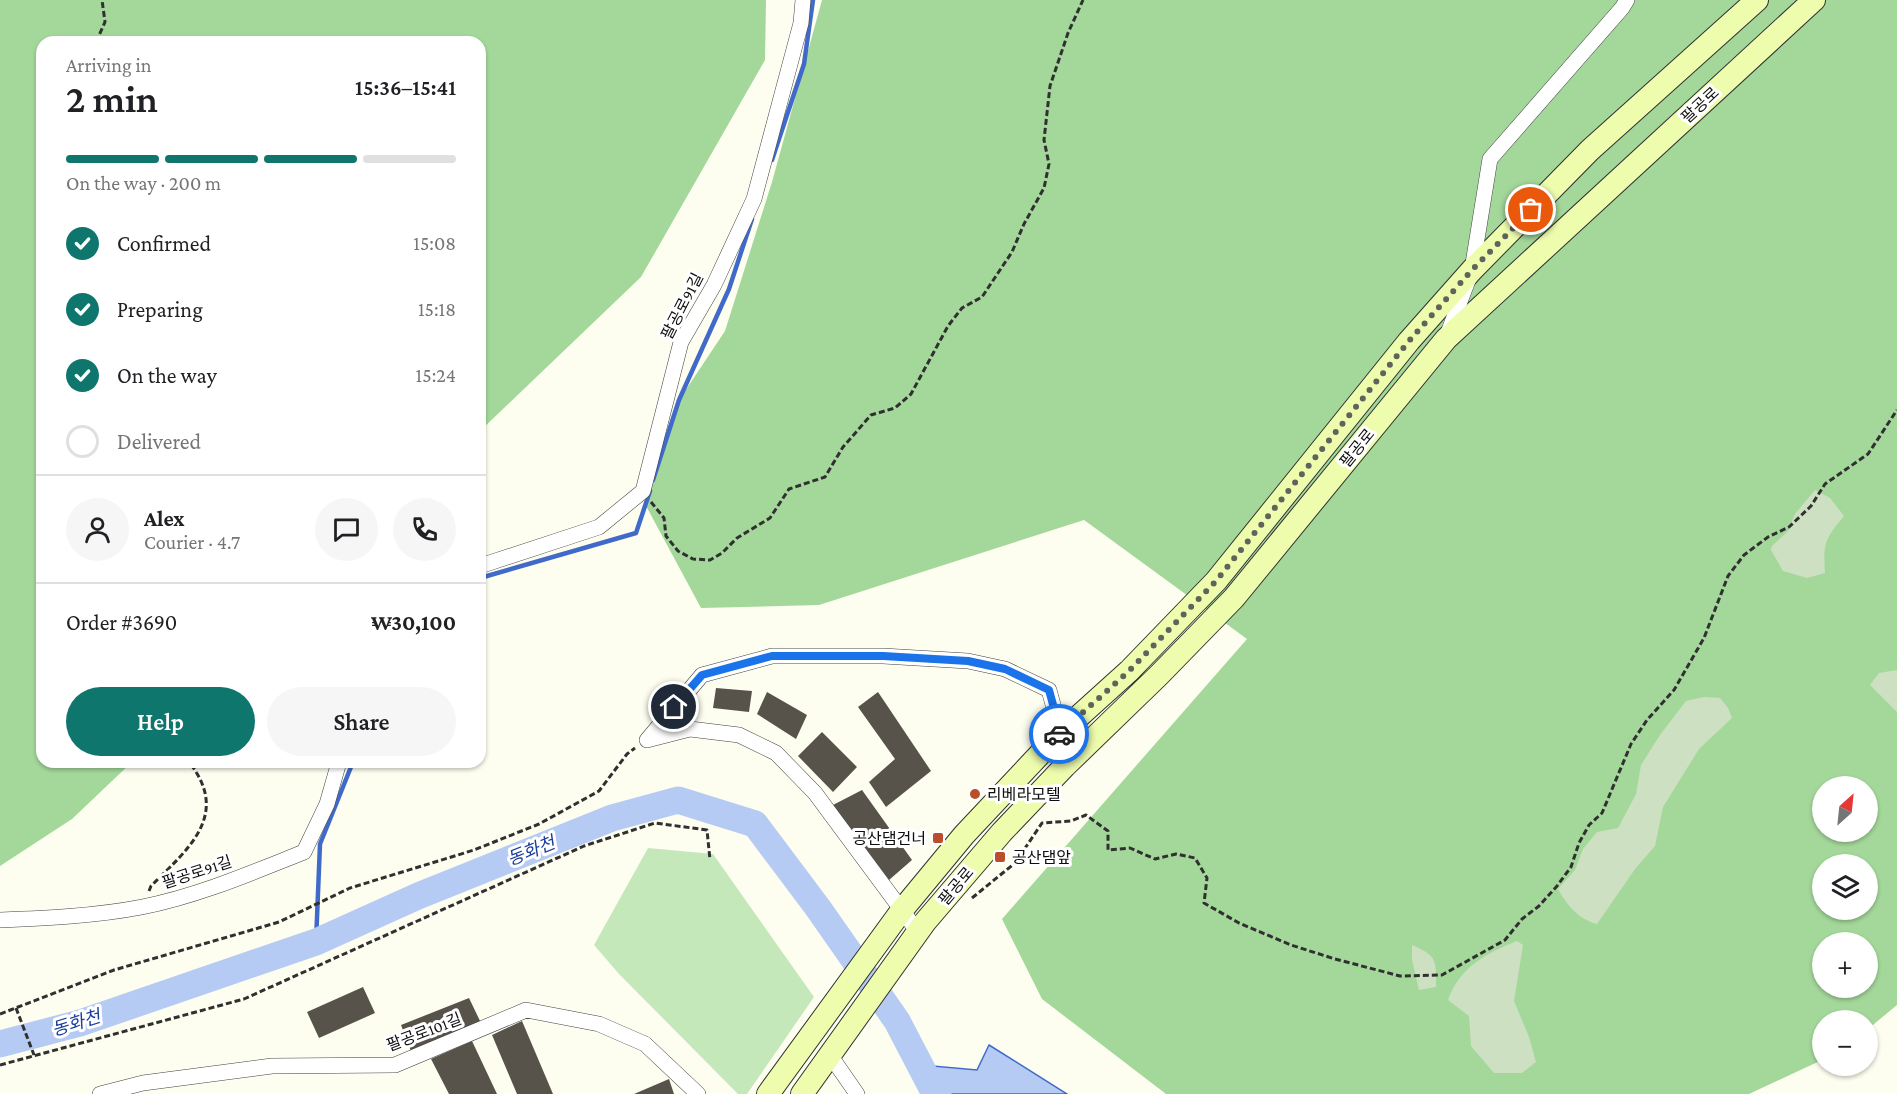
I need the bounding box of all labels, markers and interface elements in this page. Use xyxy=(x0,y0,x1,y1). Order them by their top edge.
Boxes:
text: Arriving in xyxy=(66,54,151,76)
text: 15:36–15:41 xyxy=(355,75,456,100)
text: 2 min xyxy=(66,77,158,120)
street label: 팔공로 xyxy=(1678,84,1722,126)
text: On the way · 200 m xyxy=(66,172,221,194)
pin xyxy=(1505,184,1556,235)
icon: bag xyxy=(1514,193,1547,226)
icon: check xyxy=(66,227,99,260)
text: Confirmed xyxy=(117,231,211,256)
text: 15:08 xyxy=(413,232,456,254)
street label: 팔공로91길 xyxy=(658,270,706,342)
icon: check xyxy=(66,293,99,326)
text: Preparing xyxy=(117,297,203,322)
text: 15:18 xyxy=(418,298,456,320)
icon: check xyxy=(66,359,99,392)
text: On the way xyxy=(117,363,217,388)
text: 15:24 xyxy=(416,364,456,386)
street label: 팔공로 xyxy=(1336,425,1378,471)
text: Delivered xyxy=(117,429,201,454)
button: person xyxy=(66,498,129,561)
button: chat xyxy=(315,498,378,561)
button: phone xyxy=(393,498,456,561)
text: Alex xyxy=(144,506,185,531)
text: Courier · 4.7 xyxy=(144,531,240,553)
text: Order #3690 xyxy=(66,610,177,635)
text: ₩30,100 xyxy=(371,610,456,635)
pin xyxy=(648,681,699,732)
button: Help xyxy=(66,687,255,756)
button: Share xyxy=(267,687,456,756)
icon: home xyxy=(657,690,690,723)
courier xyxy=(1029,704,1089,764)
icon: car xyxy=(1043,718,1076,751)
north arrow xyxy=(1812,776,1878,842)
map controls xyxy=(1812,776,1878,1076)
place label: 리베라모텔 xyxy=(987,786,1061,803)
marker: 리베라모텔 xyxy=(968,787,982,801)
place label: 공산댐건너 xyxy=(852,830,926,847)
marker: 공산댐건너 xyxy=(931,831,945,845)
water label: 동화천 xyxy=(504,832,560,870)
place label: 공산댐앞 xyxy=(1012,849,1071,866)
marker: 공산댐앞 xyxy=(993,850,1007,864)
street label: 팔공로91길 xyxy=(160,853,234,891)
button: layers xyxy=(1812,854,1878,920)
street label: 팔공로 xyxy=(935,863,977,908)
button: + xyxy=(1812,932,1878,998)
water label: 동화천 xyxy=(49,1005,105,1040)
street label: 팔공로101길 xyxy=(384,1010,464,1054)
button: − xyxy=(1812,1010,1878,1076)

